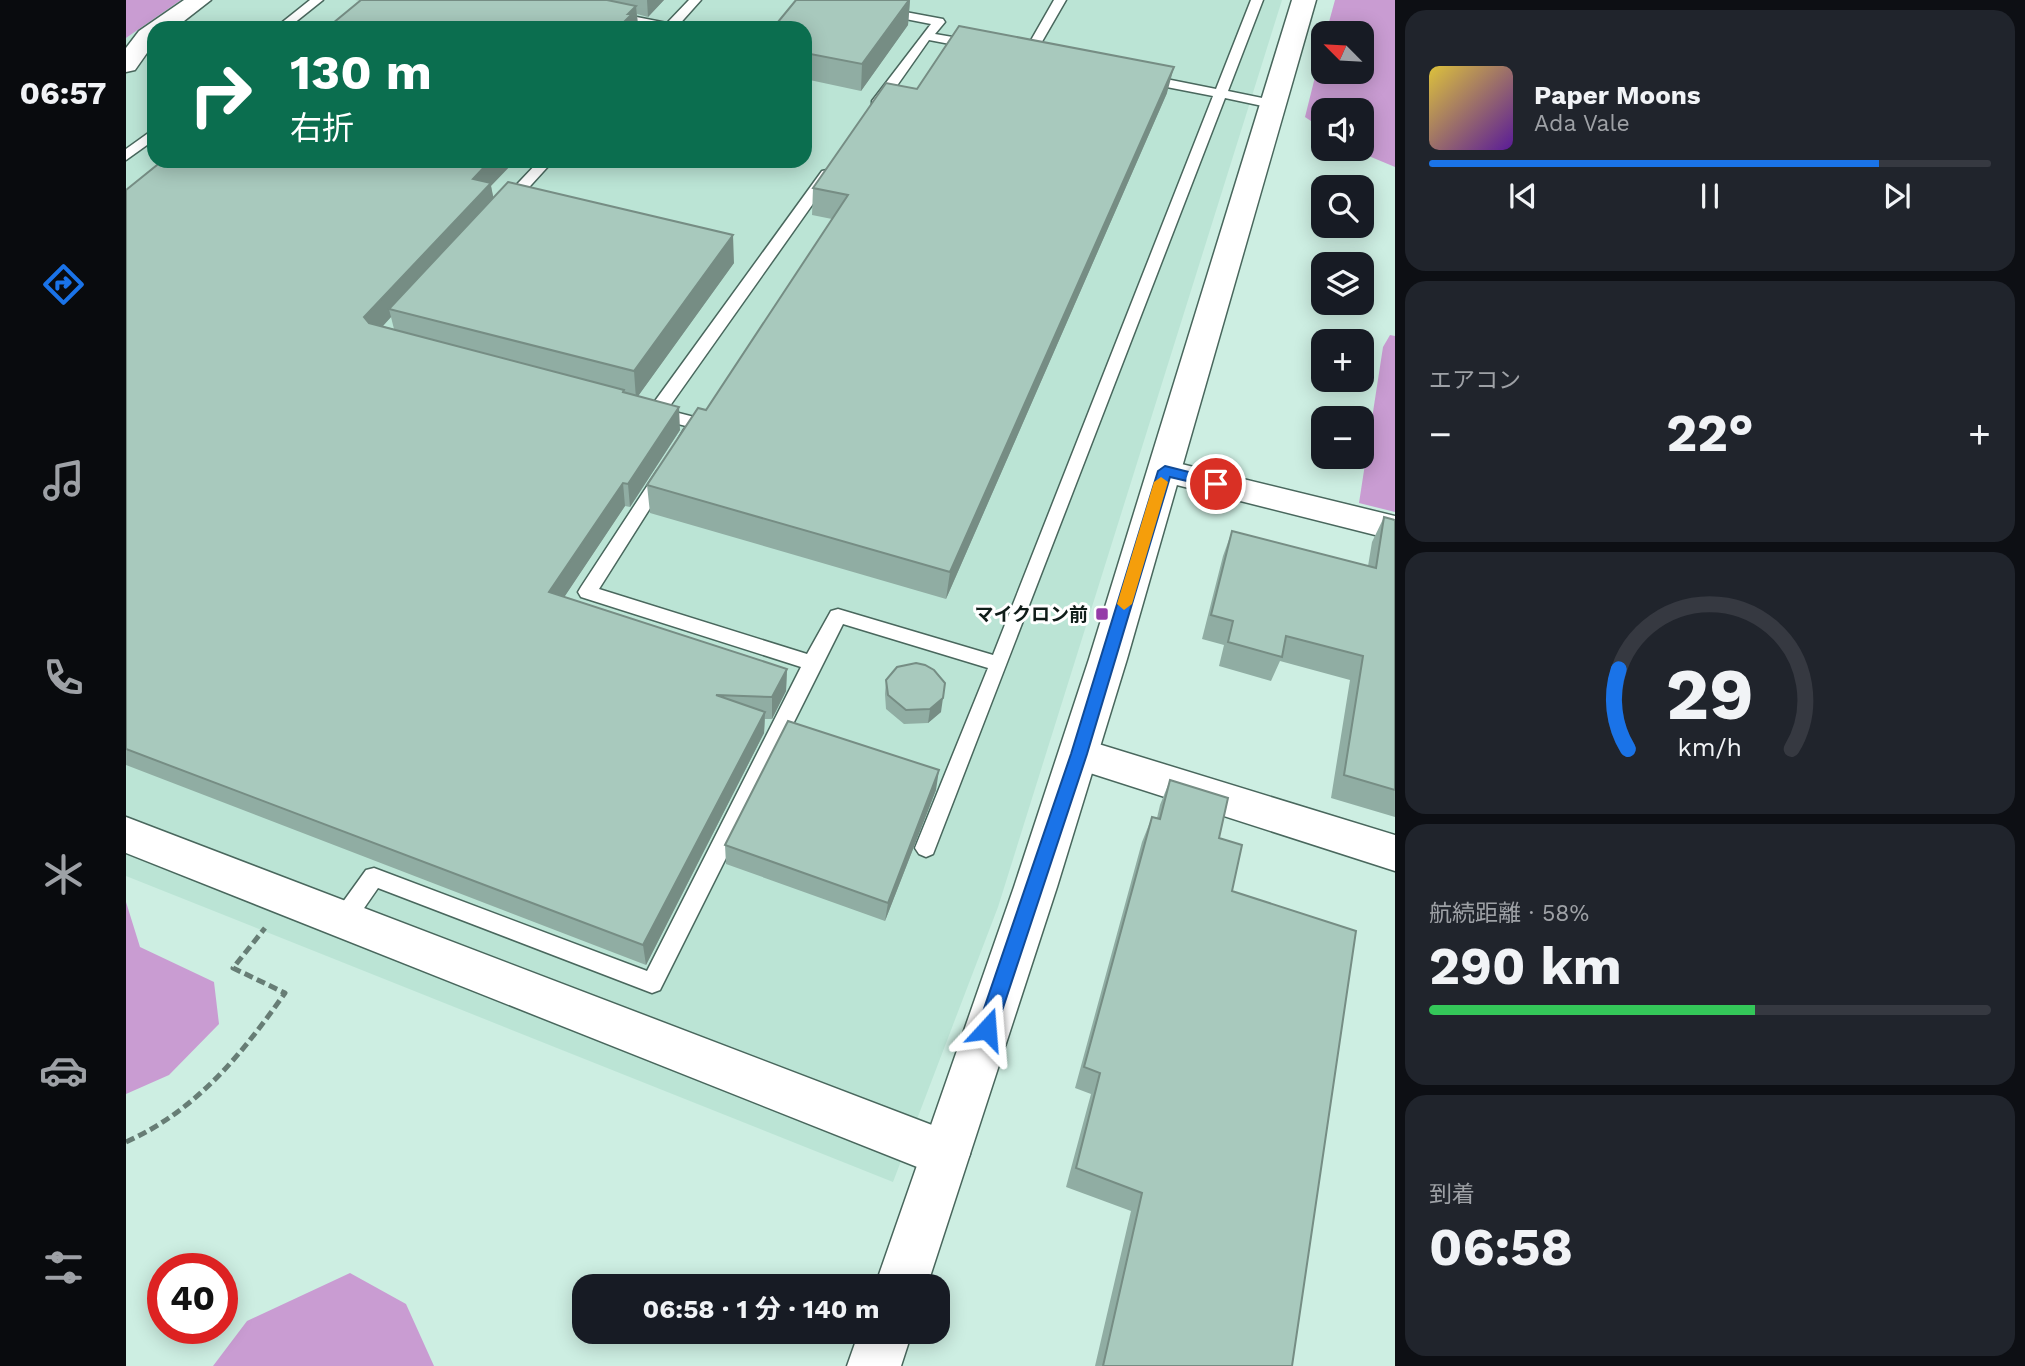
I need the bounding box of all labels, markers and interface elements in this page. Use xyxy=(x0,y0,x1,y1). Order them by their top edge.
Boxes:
north arrow xyxy=(1311,21,1374,84)
map controls xyxy=(1311,21,1374,469)
text: 130 m xyxy=(290,43,432,101)
icon: right xyxy=(175,49,266,140)
text: 06:57 xyxy=(19,74,107,112)
text: Paper Moons xyxy=(1534,80,1701,110)
button: sound xyxy=(1311,98,1374,161)
text: 右折 xyxy=(290,109,354,147)
text: Ada Vale xyxy=(1534,110,1630,137)
button: search xyxy=(1311,175,1374,238)
icon: previous xyxy=(1504,177,1542,215)
icon: pause xyxy=(1691,177,1729,215)
icon: next xyxy=(1878,177,1916,215)
button: layers xyxy=(1311,252,1374,315)
icon: directions xyxy=(39,260,88,309)
button: + xyxy=(1311,329,1374,392)
text: エアコン xyxy=(1429,367,1521,394)
text: 22° xyxy=(1666,403,1754,464)
button: − xyxy=(1311,406,1374,469)
text: − xyxy=(1429,412,1452,456)
text: + xyxy=(1968,412,1991,456)
pin xyxy=(1186,454,1246,514)
icon: music xyxy=(39,456,88,505)
icon: arrive xyxy=(1197,465,1235,503)
place label: マイクロン前 xyxy=(974,603,1088,626)
marker: マイクロン前 xyxy=(1094,606,1110,622)
text: 29 xyxy=(1666,651,1754,737)
icon: phone xyxy=(39,653,88,702)
text: km/h xyxy=(1678,733,1742,762)
icon: climate xyxy=(39,850,88,899)
text: 航続距離 · 58% xyxy=(1429,900,1589,927)
text: 290 km xyxy=(1429,936,1622,997)
position arrow xyxy=(950,992,1024,1066)
icon: car xyxy=(39,1046,88,1095)
text: 到着 xyxy=(1429,1181,1475,1208)
text: 06:58 xyxy=(1429,1217,1573,1278)
icon: filters xyxy=(39,1243,88,1292)
speed limit sign: 40 xyxy=(147,1253,238,1344)
text: 06:58 · 1 分 · 140 m xyxy=(643,1294,879,1324)

